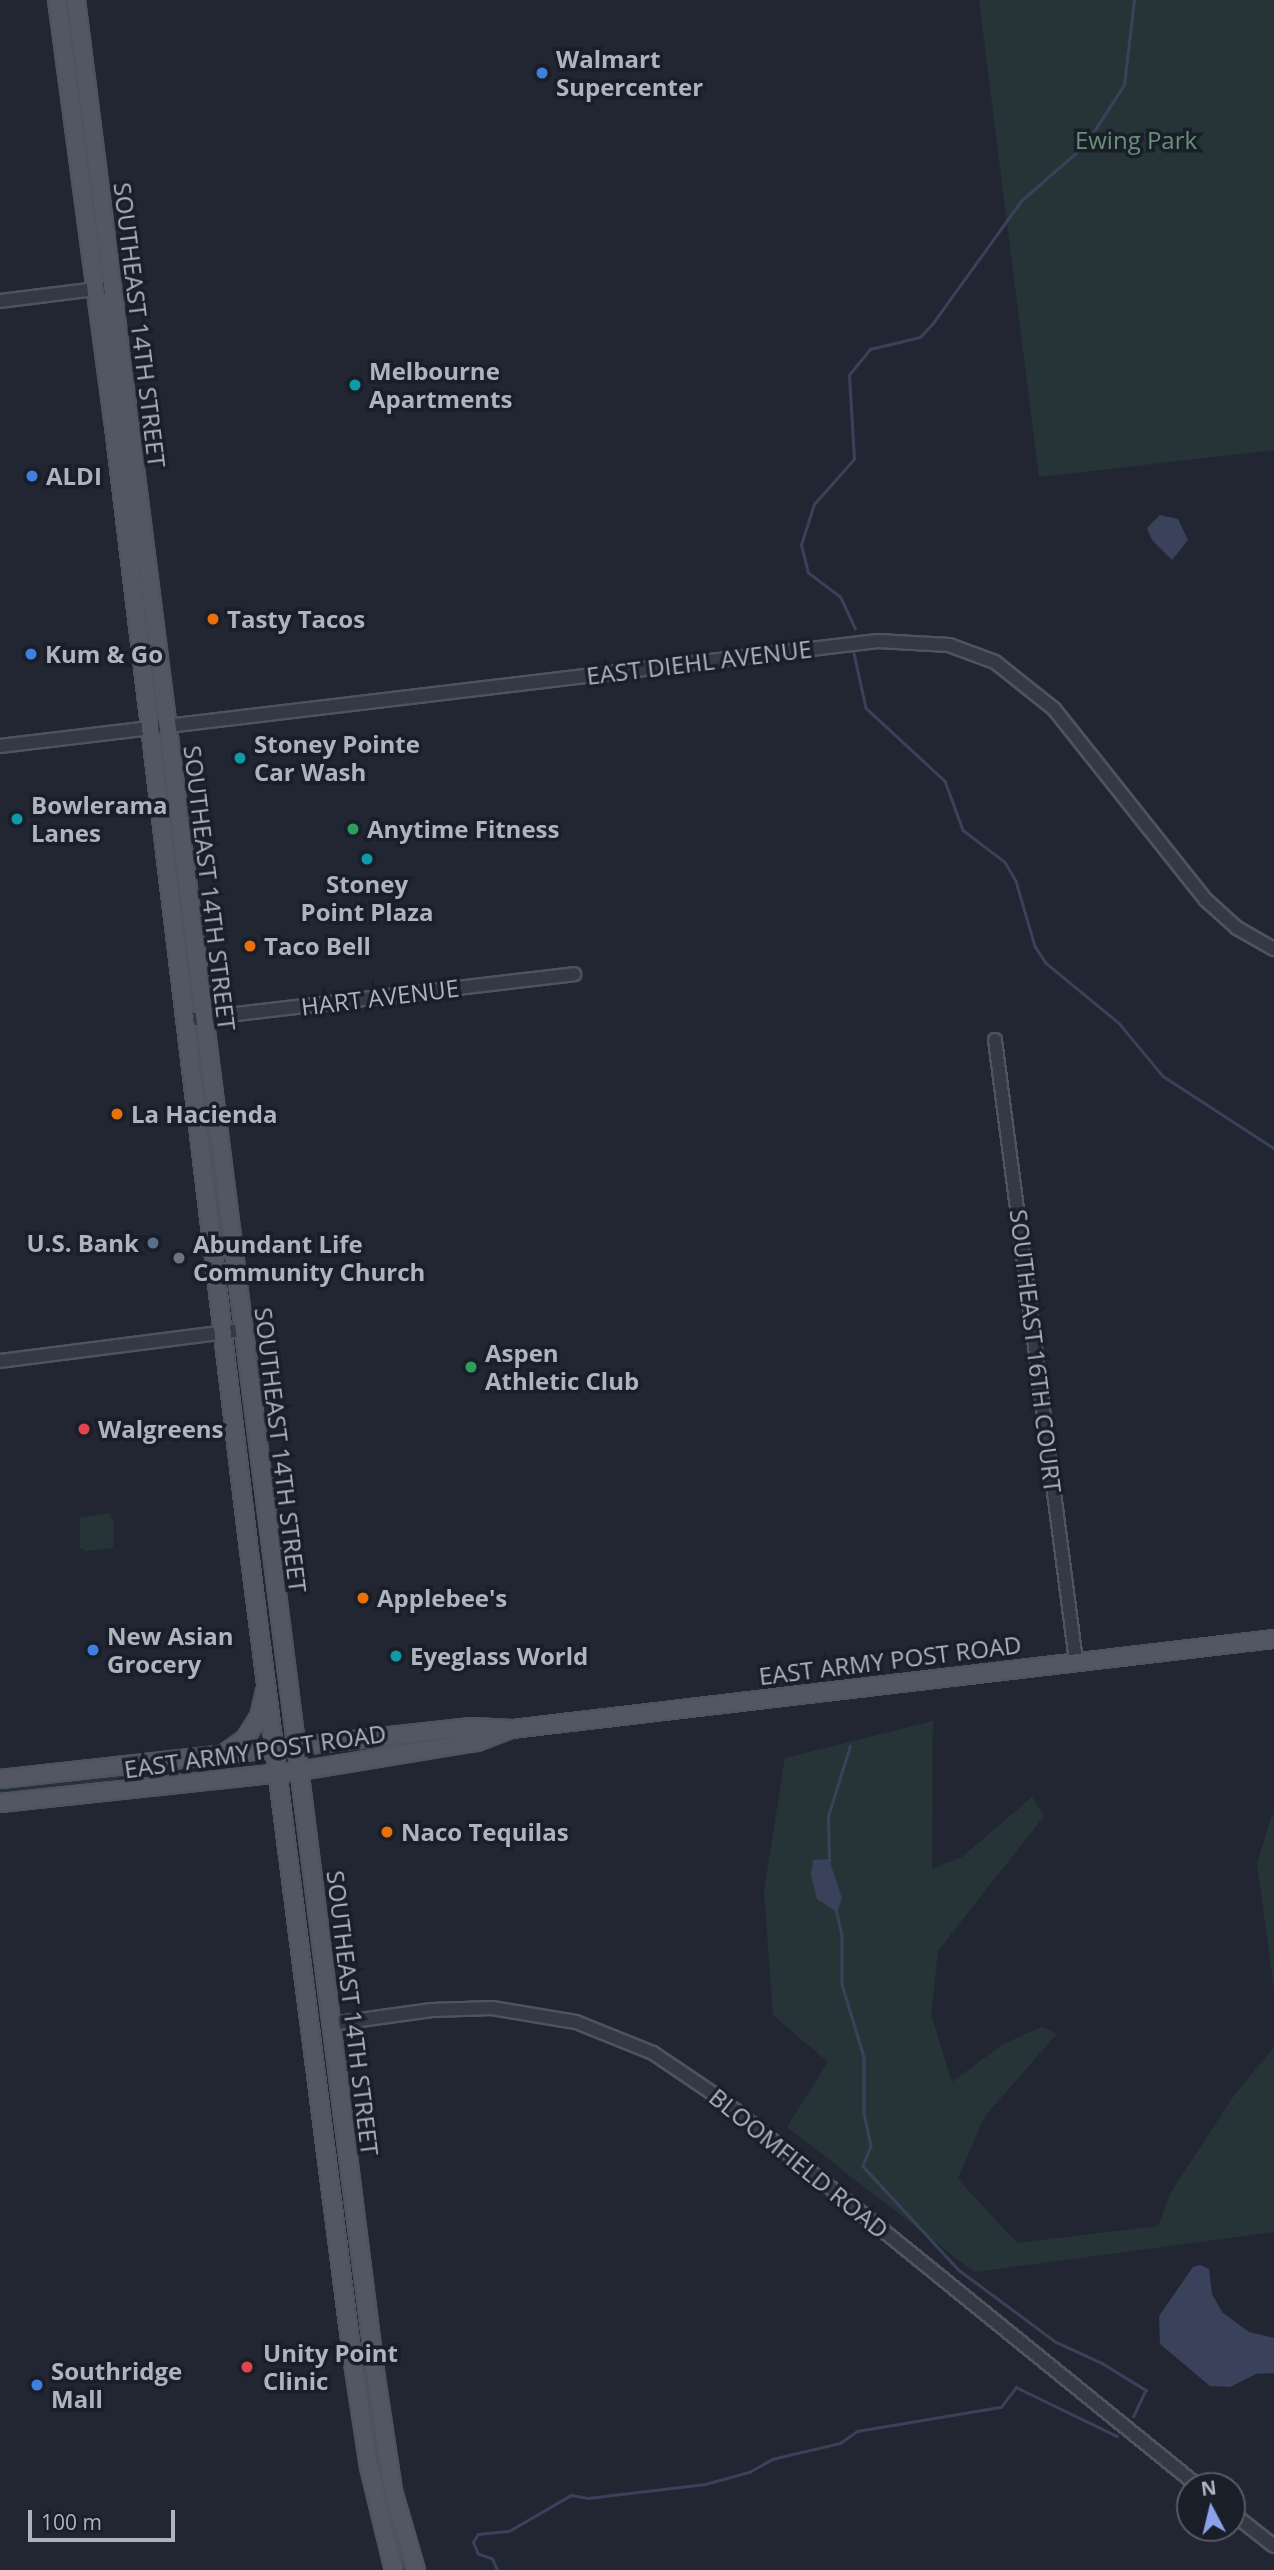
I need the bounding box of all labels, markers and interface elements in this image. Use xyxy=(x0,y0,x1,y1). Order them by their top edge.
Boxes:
place label: Walmart Supercenter xyxy=(556,45,703,101)
marker: Walmart Supercenter xyxy=(534,65,550,81)
park label: Ewing Park xyxy=(1075,126,1197,154)
street label: SOUTHEAST 14TH STREET xyxy=(108,181,172,469)
place label: Melbourne Apartments xyxy=(369,357,512,413)
marker: Melbourne Apartments xyxy=(347,377,363,393)
place label: ALDI xyxy=(46,462,102,490)
marker: ALDI xyxy=(24,468,40,484)
place label: Tasty Tacos xyxy=(227,605,365,633)
marker: Tasty Tacos xyxy=(205,611,221,627)
street label: EAST DIEHL AVENUE xyxy=(585,634,813,690)
place label: Kum & Go xyxy=(45,640,163,668)
marker: Kum & Go xyxy=(23,646,39,662)
place label: Stoney Pointe Car Wash xyxy=(254,730,420,786)
street label: SOUTHEAST 14TH STREET xyxy=(178,744,242,1032)
marker: Stoney Pointe Car Wash xyxy=(232,750,248,766)
place label: Bowlerama Lanes xyxy=(31,791,167,847)
marker: Bowlerama Lanes xyxy=(9,811,25,827)
place label: Anytime Fitness xyxy=(367,815,559,843)
marker: Anytime Fitness xyxy=(345,821,361,837)
marker: Stoney Point Plaza xyxy=(359,851,375,867)
place label: Stoney Point Plaza xyxy=(301,870,433,926)
place label: Taco Bell xyxy=(264,932,371,960)
marker: Taco Bell xyxy=(242,938,258,954)
street label: HART AVENUE xyxy=(299,973,461,1021)
place label: La Hacienda xyxy=(131,1100,277,1128)
marker: La Hacienda xyxy=(109,1106,125,1122)
street label: SOUTHEAST 16TH COURT xyxy=(1004,1208,1068,1494)
place label: U.S. Bank xyxy=(26,1229,139,1257)
place label: Abundant Life Community Church xyxy=(193,1230,425,1286)
marker: U.S. Bank xyxy=(145,1235,161,1251)
marker: Abundant Life Community Church xyxy=(171,1250,187,1266)
street label: SOUTHEAST 14TH STREET xyxy=(249,1306,313,1594)
place label: Aspen Athletic Club xyxy=(485,1339,639,1395)
marker: Aspen Athletic Club xyxy=(463,1359,479,1375)
place label: Walgreens xyxy=(98,1415,224,1443)
marker: Walgreens xyxy=(76,1421,92,1437)
place label: Applebee's xyxy=(377,1584,507,1612)
marker: Applebee's xyxy=(355,1590,371,1606)
place label: New Asian Grocery xyxy=(107,1622,234,1678)
street label: EAST ARMY POST ROAD xyxy=(757,1630,1023,1690)
marker: New Asian Grocery xyxy=(85,1642,101,1658)
place label: Eyeglass World xyxy=(410,1642,588,1670)
marker: Eyeglass World xyxy=(388,1648,404,1664)
street label: EAST ARMY POST ROAD xyxy=(122,1718,388,1784)
place label: Naco Tequilas xyxy=(401,1818,569,1846)
marker: Naco Tequilas xyxy=(379,1824,395,1840)
street label: SOUTHEAST 14TH STREET xyxy=(321,1869,385,2157)
street label: BLOOMFIELD ROAD xyxy=(704,2082,894,2244)
place label: Unity Point Clinic xyxy=(263,2339,398,2395)
place label: Southridge Mall xyxy=(51,2357,182,2413)
marker: Unity Point Clinic xyxy=(237,2357,257,2377)
marker: Southridge Mall xyxy=(29,2377,45,2393)
north arrow xyxy=(1176,2472,1246,2542)
text: N xyxy=(1199,2474,1218,2502)
scale bar xyxy=(32,2496,178,2540)
text: 100 m xyxy=(41,2508,102,2536)

